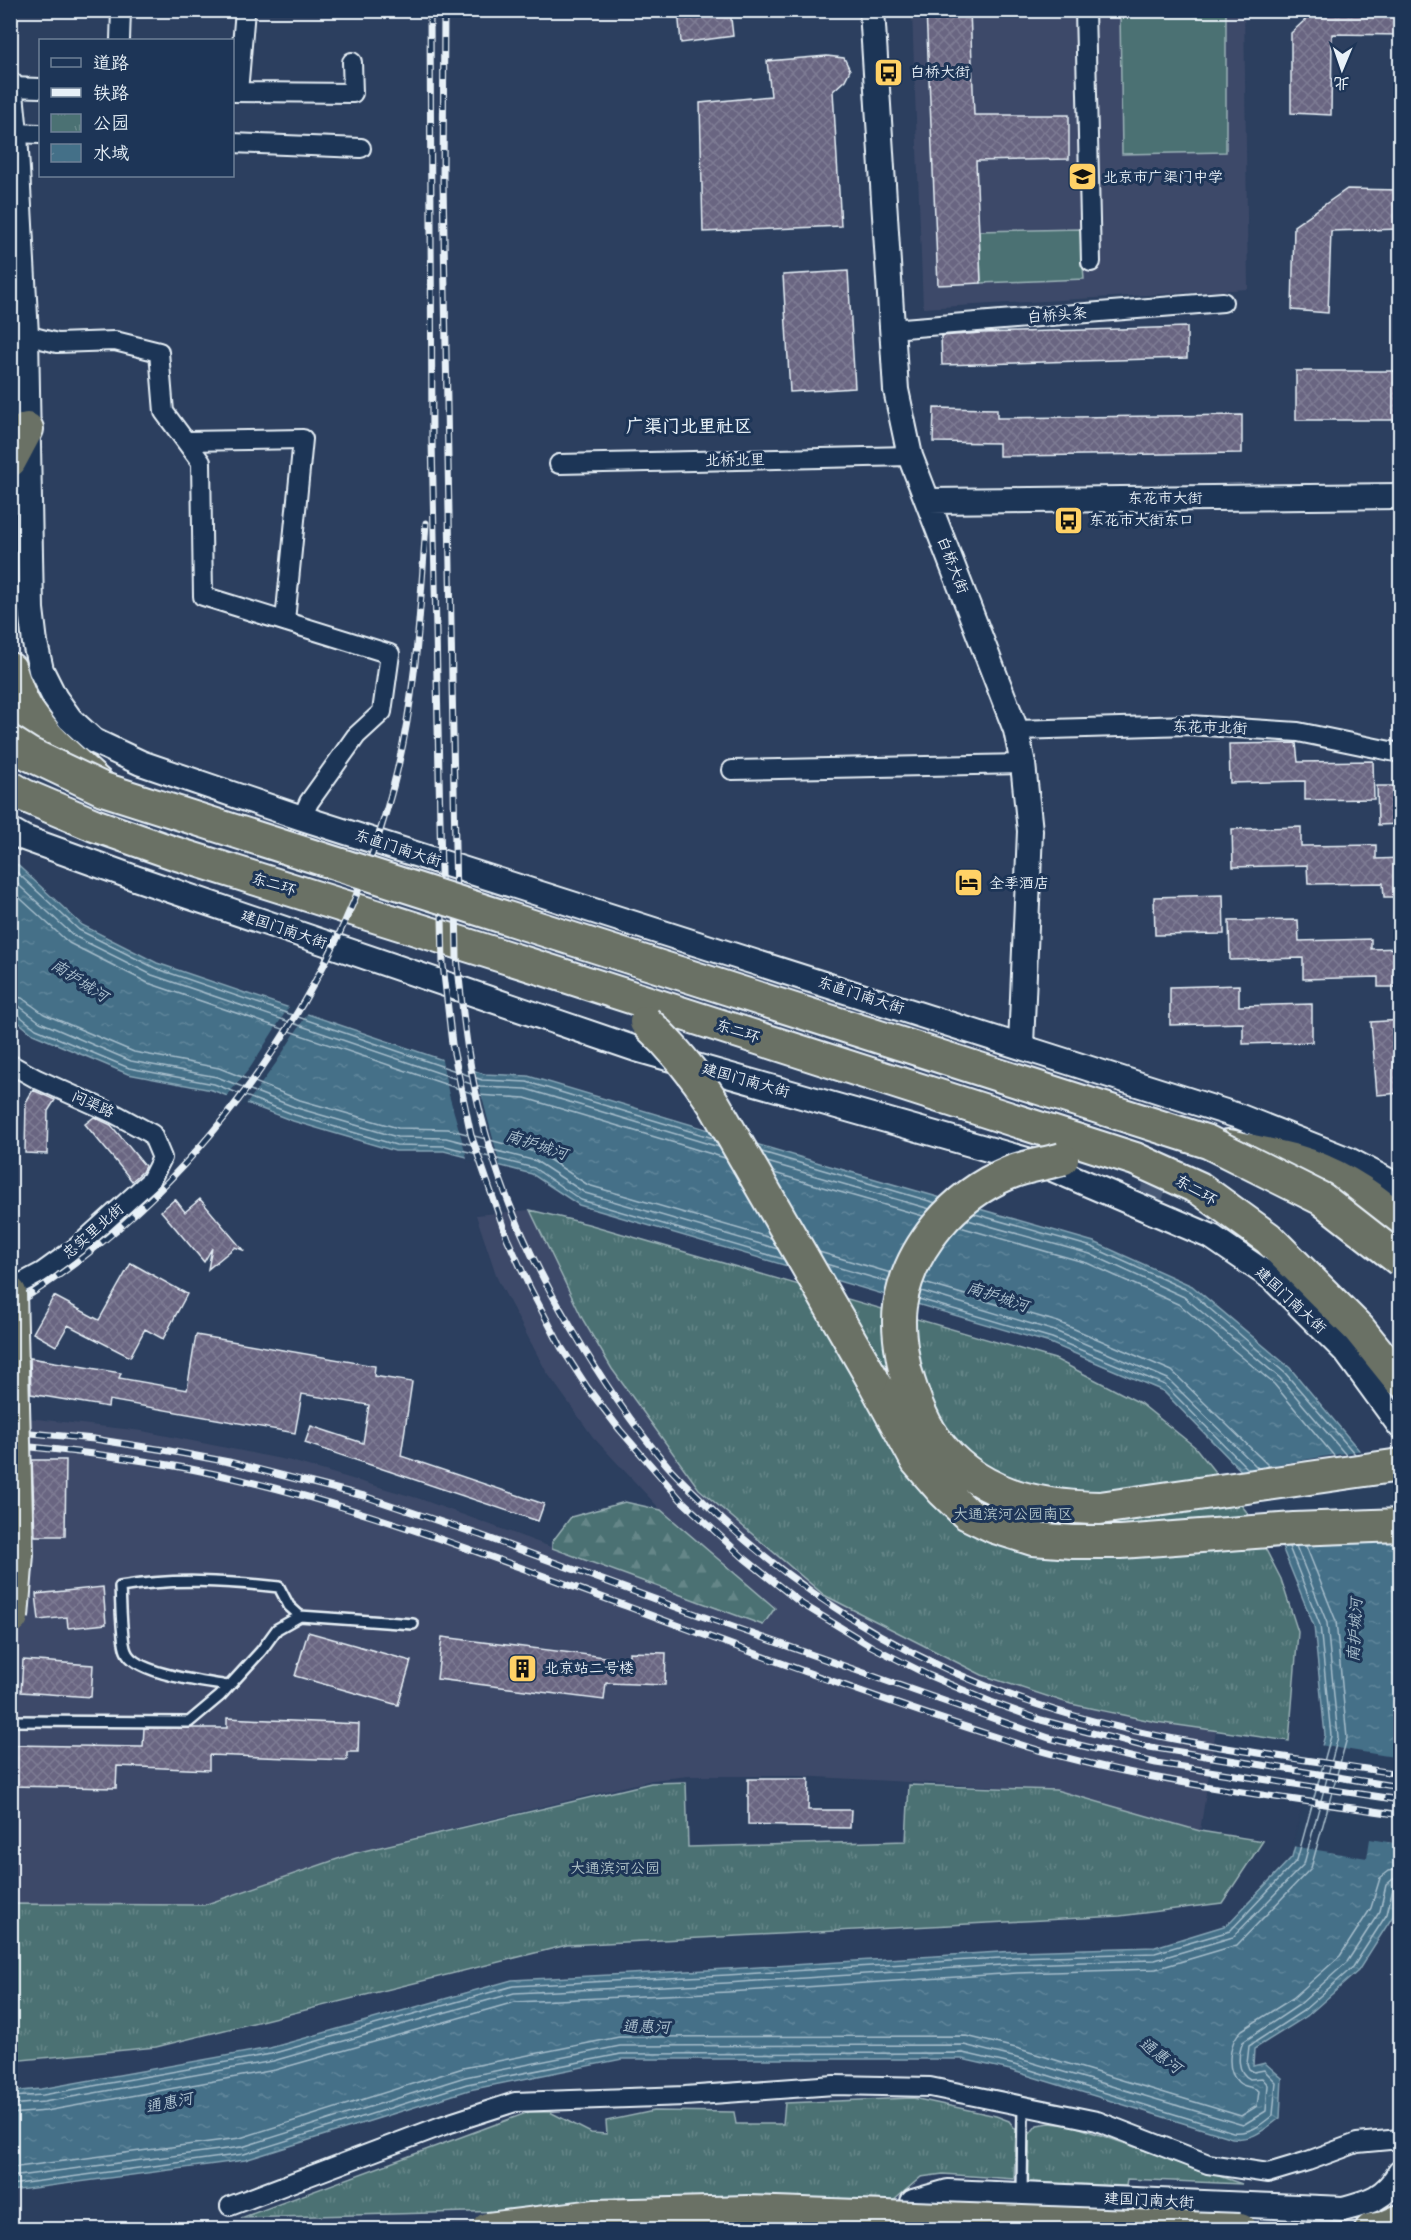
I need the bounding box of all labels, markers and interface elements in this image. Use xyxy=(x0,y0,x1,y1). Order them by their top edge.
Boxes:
legend xyxy=(39,39,234,177)
north arrow xyxy=(1312,39,1372,99)
text: 道路 xyxy=(93,50,129,79)
bus stop icon: 白桥大街 xyxy=(873,56,905,88)
place label: 白桥大街 xyxy=(910,61,970,85)
text: 北 xyxy=(1333,70,1350,95)
text: 铁路 xyxy=(93,80,129,109)
text: 公园 xyxy=(93,110,129,139)
text: 水域 xyxy=(93,140,129,169)
school or university icon: 北京市广渠门中学 xyxy=(1066,161,1098,193)
place label: 北京市广渠门中学 xyxy=(1103,166,1223,190)
street label: 白桥头条 xyxy=(1026,301,1088,331)
district label: 广渠门北里社区 xyxy=(626,413,752,442)
street label: 北桥北里 xyxy=(705,448,765,474)
street label: 东花市大街 xyxy=(1127,487,1203,511)
bus stop icon: 东花市大街东口 xyxy=(1052,504,1084,536)
place label: 东花市大街东口 xyxy=(1089,509,1194,533)
street label: 白桥大街 xyxy=(930,533,974,598)
street label: 东花市北街 xyxy=(1172,715,1248,741)
street label: 东直门南大街 xyxy=(351,824,444,874)
street label: 东二环 xyxy=(249,867,299,903)
hotel icon: 全季酒店 xyxy=(952,867,984,899)
place label: 全季酒店 xyxy=(989,872,1049,896)
street label: 建国门南大街 xyxy=(237,904,330,956)
water label: 南护城河 xyxy=(46,953,115,1011)
street label: 东直门南大街 xyxy=(814,971,907,1021)
street label: 东二环 xyxy=(713,1014,763,1050)
street label: 建国门南大街 xyxy=(699,1057,792,1105)
street label: 问渠路 xyxy=(67,1085,118,1125)
water label: 南护城河 xyxy=(502,1124,574,1168)
street label: 东二环 xyxy=(1170,1169,1221,1213)
street label: 忠实里北街 xyxy=(57,1198,130,1265)
street label: 建国门南大街 xyxy=(1249,1261,1331,1340)
water label: 南护城河 xyxy=(963,1276,1035,1320)
park label: 大通滨河公园南区 xyxy=(953,1503,1073,1527)
water label: 南护城河 xyxy=(1341,1594,1370,1663)
building icon: 北京站二号楼 xyxy=(507,1652,539,1684)
place label: 北京站二号楼 xyxy=(544,1657,634,1681)
park label: 大通滨河公园 xyxy=(570,1857,660,1881)
water label: 通惠河 xyxy=(622,2015,673,2040)
water label: 通惠河 xyxy=(1133,2032,1189,2082)
water label: 通惠河 xyxy=(143,2086,198,2121)
street label: 建国门南大街 xyxy=(1103,2187,1195,2215)

